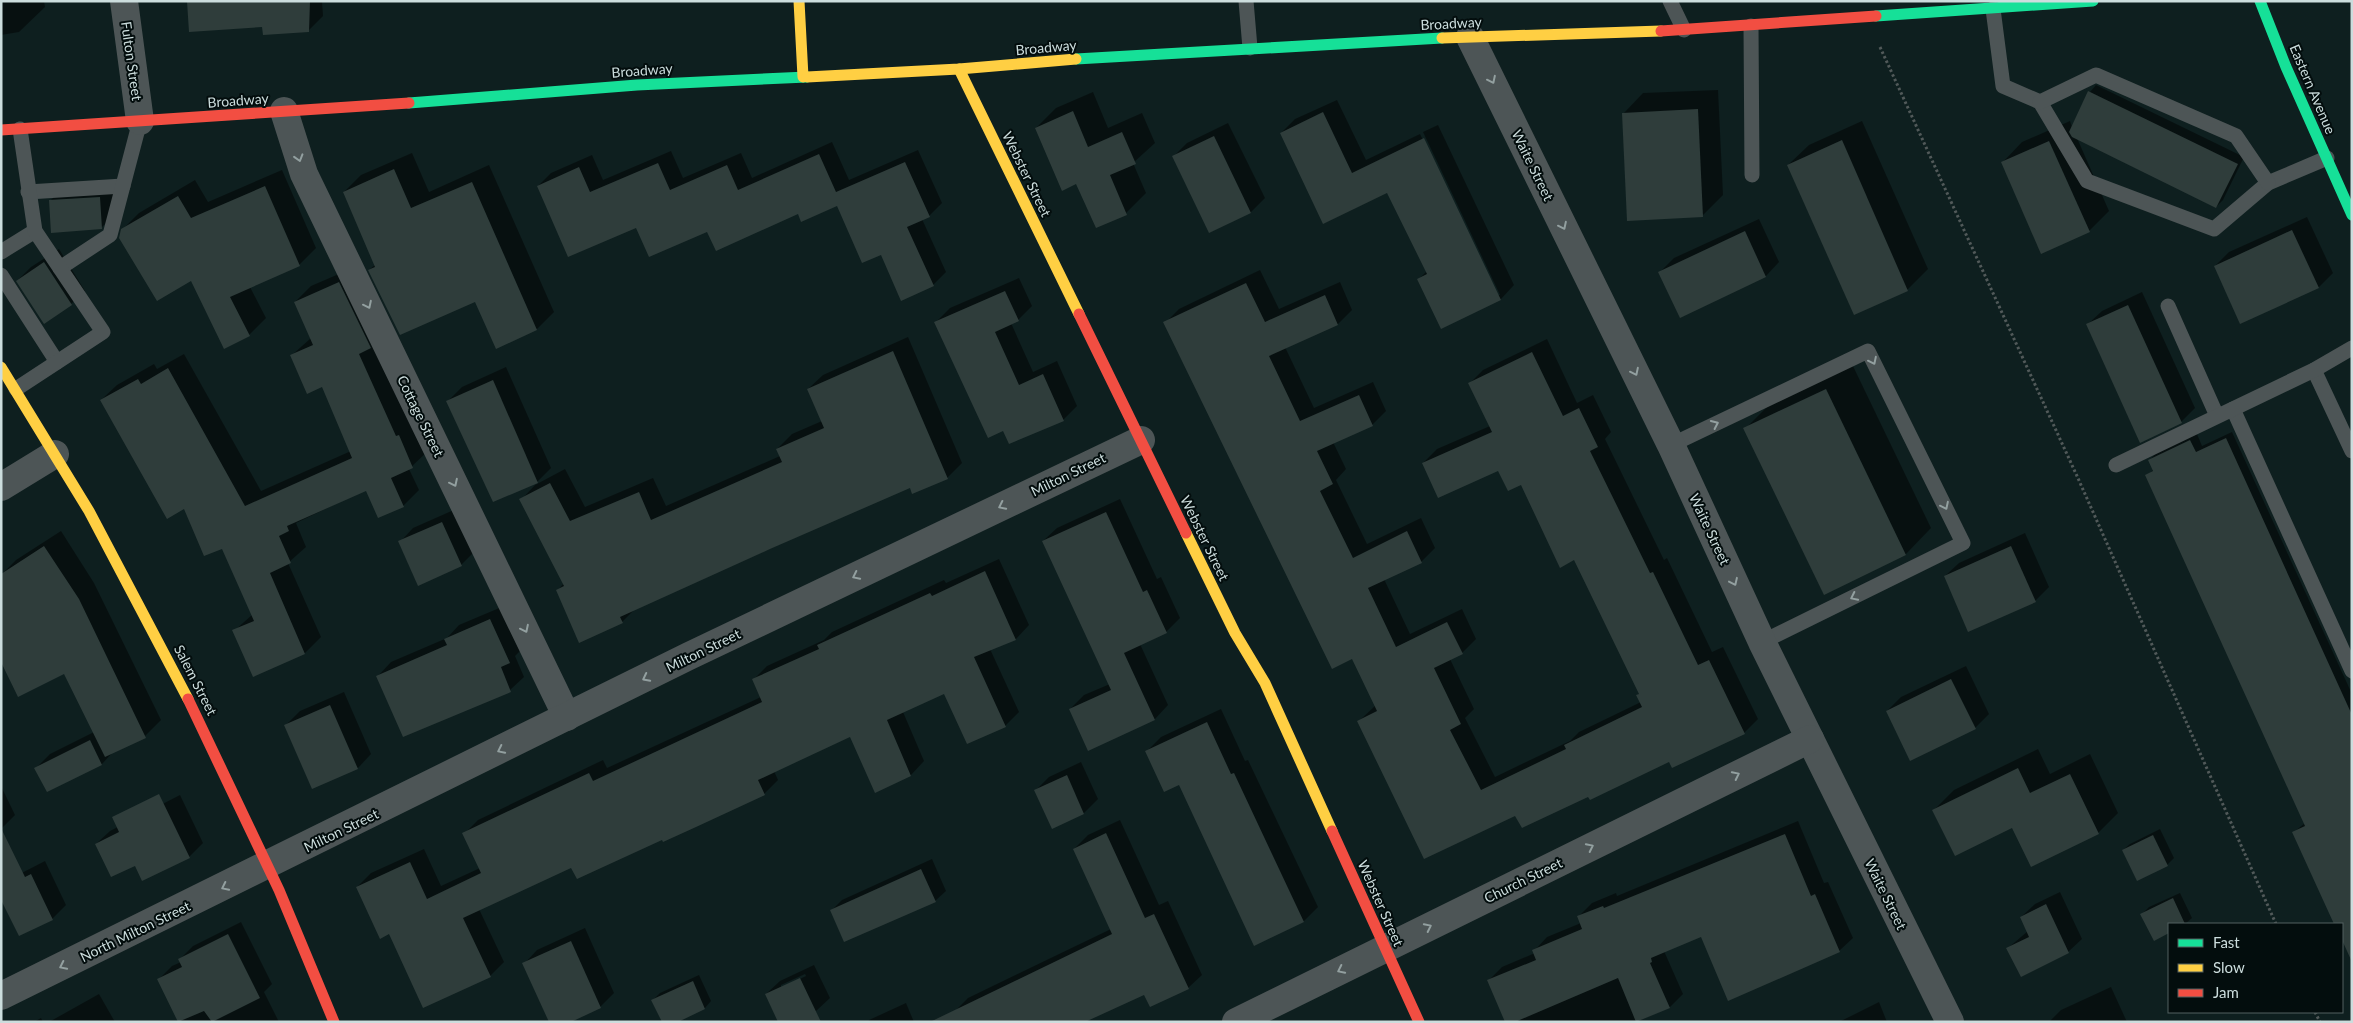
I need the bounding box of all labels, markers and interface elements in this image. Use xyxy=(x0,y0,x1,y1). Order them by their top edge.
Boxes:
street label: Broadway xyxy=(1420,13,1483,33)
street label: Fulton Street xyxy=(118,20,146,102)
street label: Broadway xyxy=(1015,36,1078,58)
street label: Eastern Avenue xyxy=(2286,42,2340,136)
street label: Broadway xyxy=(611,59,674,81)
one-way arrow xyxy=(1485,75,1495,84)
street label: Broadway xyxy=(207,89,270,111)
street label: Waite Street xyxy=(1509,127,1557,203)
street label: Webster Street xyxy=(999,129,1055,219)
one-way arrow xyxy=(293,153,303,162)
one-way arrow xyxy=(1557,221,1567,230)
one-way arrow xyxy=(361,300,372,309)
one-way arrow xyxy=(1866,355,1876,364)
one-way arrow xyxy=(1629,367,1639,376)
street label: Cottage Street xyxy=(394,372,448,460)
one-way arrow xyxy=(1710,419,1719,430)
street label: Milton Street xyxy=(1028,449,1108,499)
one-way arrow xyxy=(448,478,458,487)
street label: Waite Street xyxy=(1686,491,1734,567)
street label: Webster Street xyxy=(1177,493,1233,583)
one-way arrow xyxy=(998,500,1007,510)
one-way arrow xyxy=(1938,501,1949,510)
one-way arrow xyxy=(852,570,861,580)
one-way arrow xyxy=(1728,577,1739,586)
one-way arrow xyxy=(1850,591,1859,601)
one-way arrow xyxy=(518,624,529,633)
street label: Milton Street xyxy=(663,625,743,675)
street label: Salem Street xyxy=(171,642,221,718)
one-way arrow xyxy=(642,671,651,682)
one-way arrow xyxy=(497,744,506,754)
one-way arrow xyxy=(1730,772,1739,782)
street label: Milton Street xyxy=(301,805,381,855)
one-way arrow xyxy=(1585,843,1594,853)
street label: Church Street xyxy=(1481,854,1565,906)
street label: Waite Street xyxy=(1862,856,1910,932)
street label: Webster Street xyxy=(1354,857,1408,949)
one-way arrow xyxy=(221,881,230,891)
street label: North Milton Street xyxy=(77,897,193,965)
one-way arrow xyxy=(1423,923,1432,933)
legend xyxy=(2168,923,2343,1013)
text: Fast xyxy=(2213,933,2240,951)
text: Slow xyxy=(2213,958,2245,976)
one-way arrow xyxy=(60,960,69,970)
one-way arrow xyxy=(1337,964,1346,974)
text: Jam xyxy=(2213,983,2239,1001)

